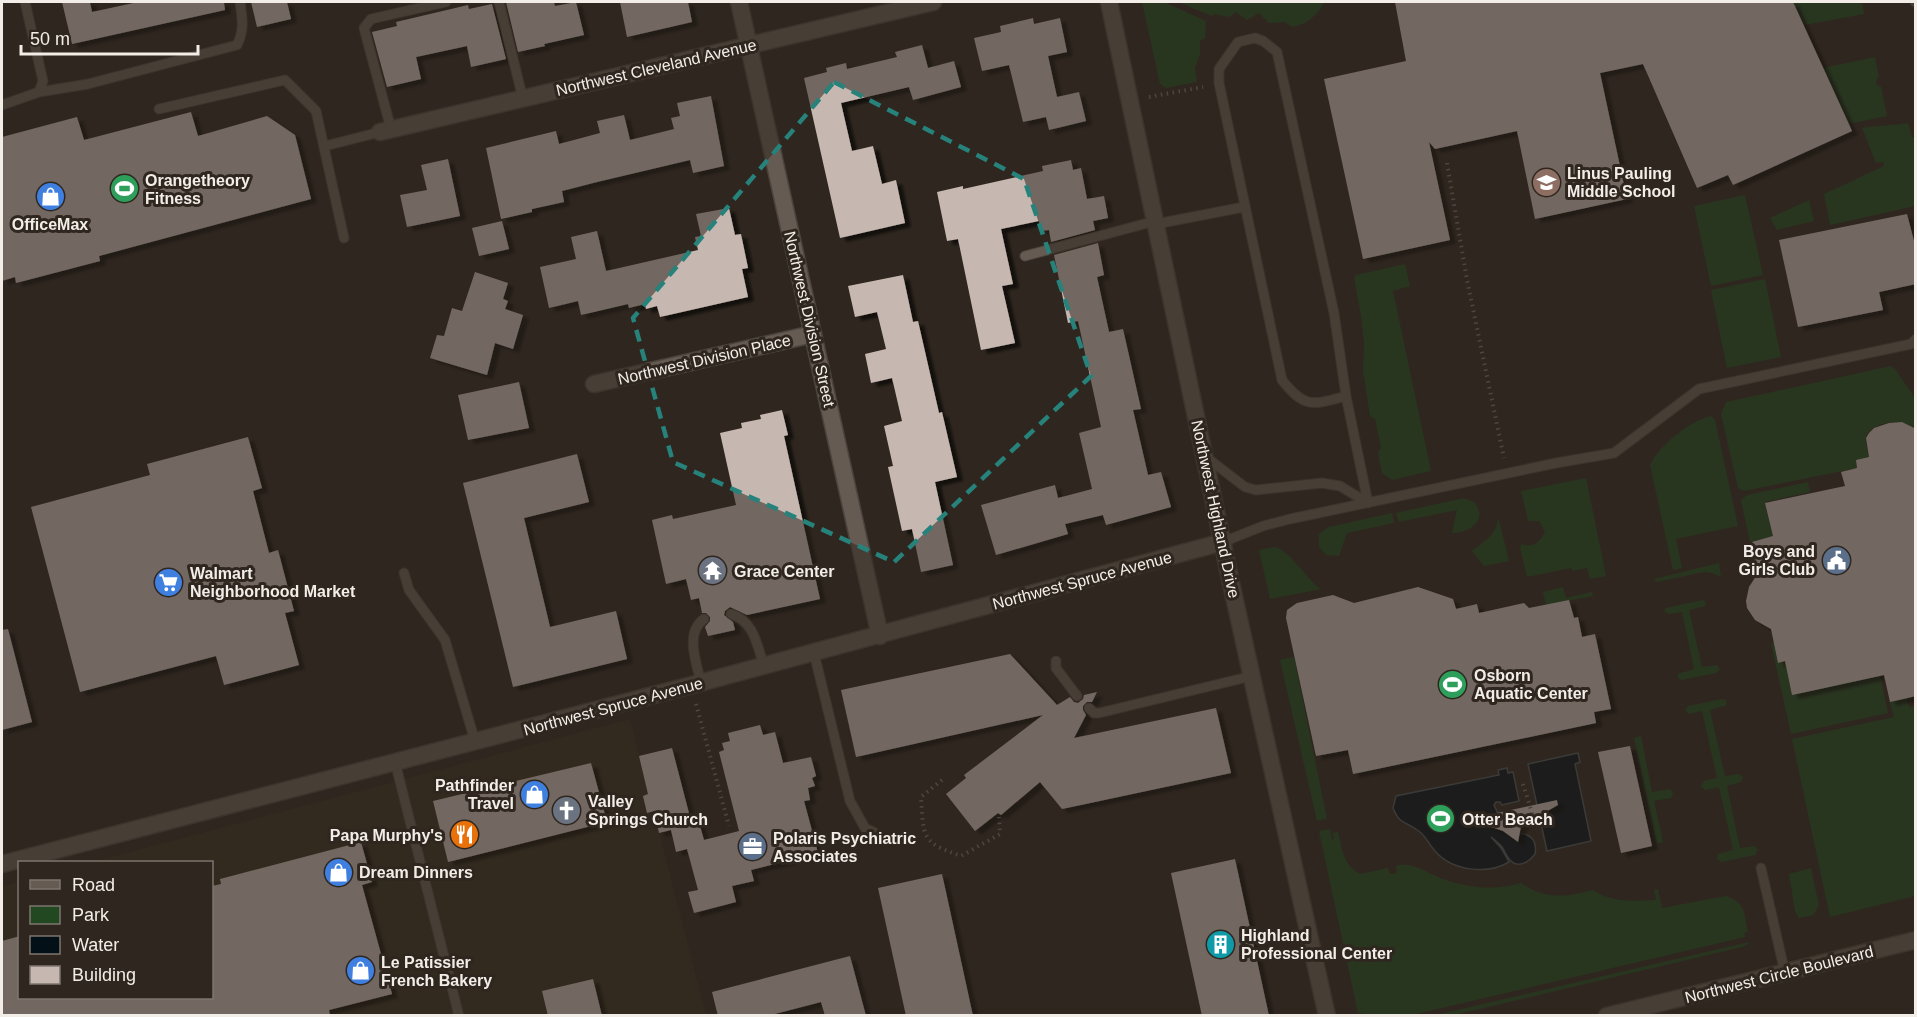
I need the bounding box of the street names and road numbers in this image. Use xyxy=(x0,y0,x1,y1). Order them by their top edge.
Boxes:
street label: Northwest Cleveland Avenue xyxy=(554,36,758,99)
street label: Northwest Division Street xyxy=(781,230,838,409)
street label: Northwest Division Place xyxy=(616,331,792,388)
street label: Northwest Highland Drive xyxy=(1188,419,1243,600)
street label: Northwest Spruce Avenue xyxy=(991,548,1174,613)
street label: Northwest Spruce Avenue xyxy=(522,674,705,739)
street label: Northwest Circle Boulevard xyxy=(1683,943,1875,1006)

